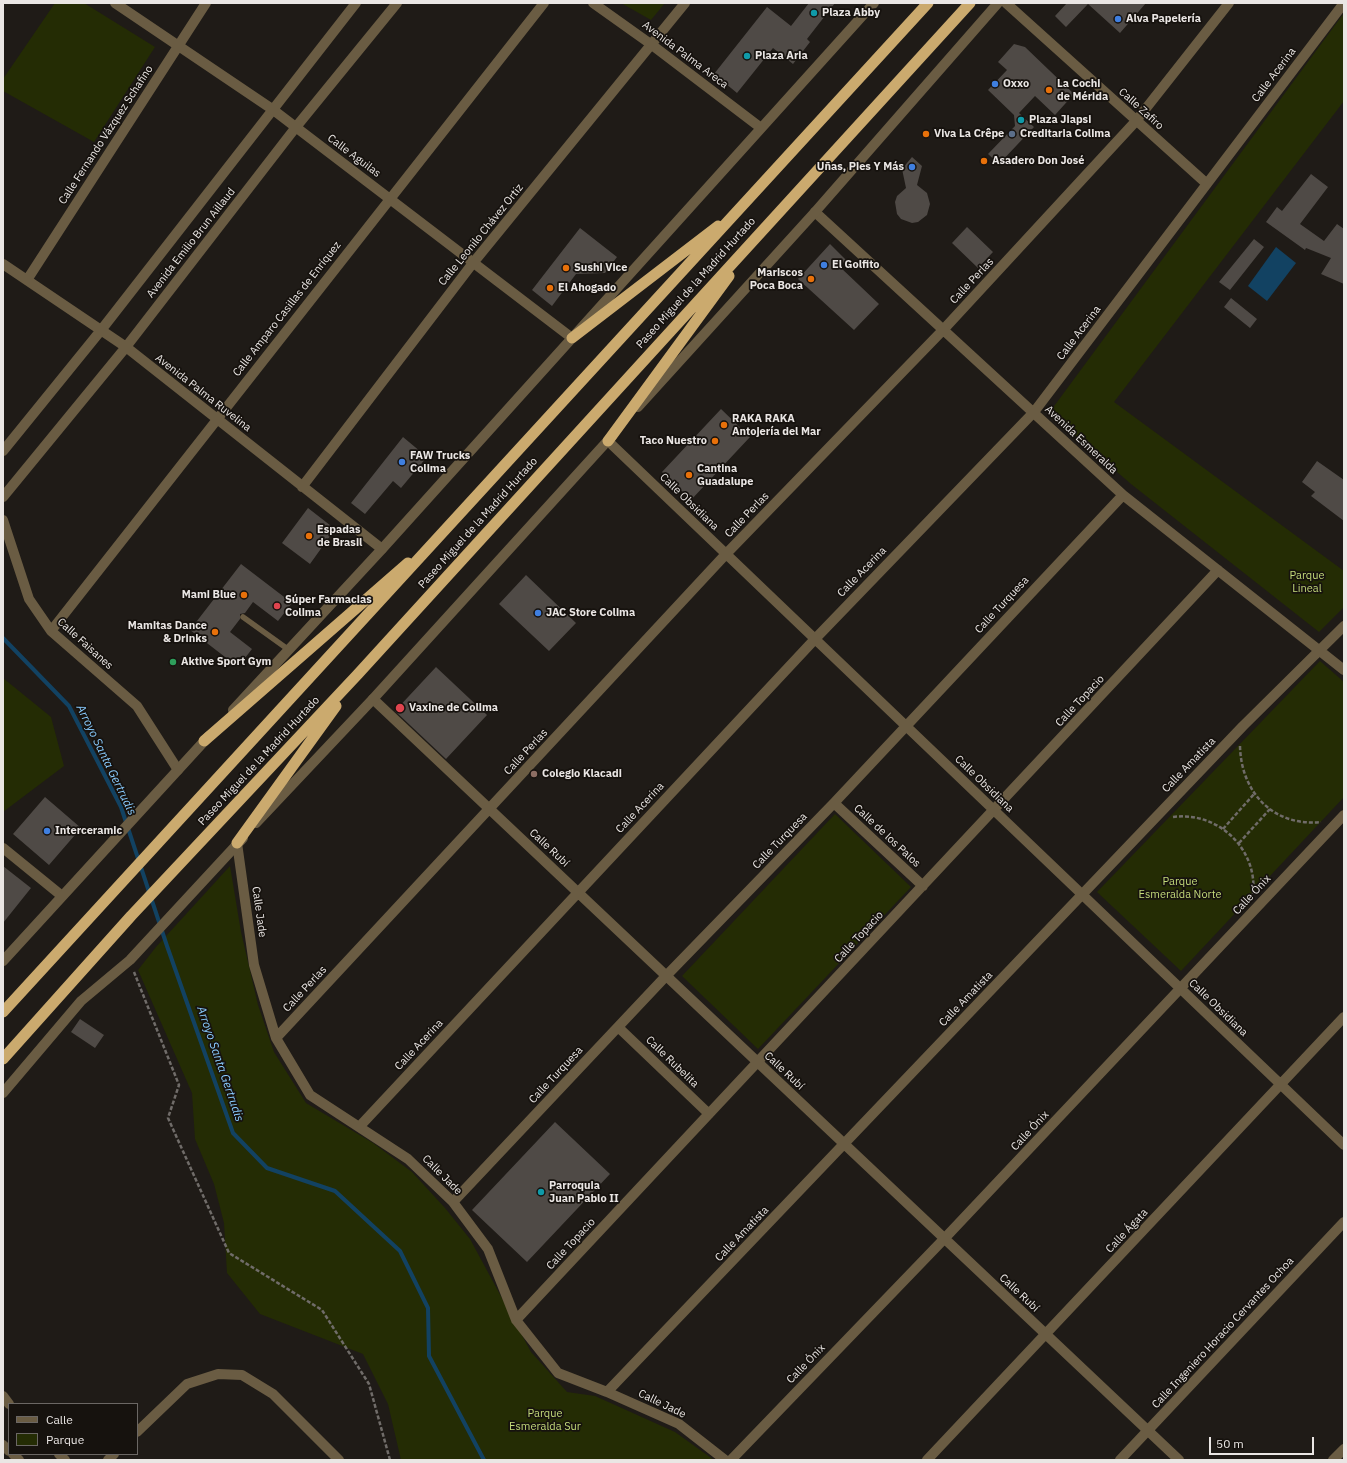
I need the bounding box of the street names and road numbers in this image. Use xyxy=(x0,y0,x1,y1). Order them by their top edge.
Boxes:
street label: Avenida Palma Areca xyxy=(639,18,731,92)
street label: Calle Acerina xyxy=(1249,45,1299,105)
street label: Calle Fernando Vázquez Schafino xyxy=(56,63,156,207)
street label: Calle Zafiro xyxy=(1116,85,1166,133)
street label: Calle Aguilas xyxy=(325,132,383,180)
street label: Calle Leonilo Chávez Ortiz xyxy=(436,181,526,289)
street label: Avenida Emilio Brun Aillaud xyxy=(144,185,238,301)
street label: Paseo Miguel de la Madrid Hurtado xyxy=(634,215,758,351)
street label: Calle Amparo Casillas de Enríquez xyxy=(230,239,344,379)
street label: Calle Perlas xyxy=(947,255,997,307)
street label: Calle Acerina xyxy=(1054,303,1104,363)
street label: Avenida Palma Ruvelina xyxy=(152,351,254,435)
street label: Avenida Esmeralda xyxy=(1042,403,1120,477)
street label: Paseo Miguel de la Madrid Hurtado xyxy=(416,455,540,591)
street label: Calle Obsidiana xyxy=(657,471,721,533)
street label: Calle Perlas xyxy=(722,490,772,540)
street label: Calle Acerina xyxy=(835,544,889,600)
street label: Calle Turquesa xyxy=(972,574,1032,636)
street label: Calle Faisanes xyxy=(54,616,116,672)
street label: Calle Topacio xyxy=(1053,672,1107,730)
street label: Paseo Miguel de la Madrid Hurtado xyxy=(196,694,322,828)
street label: Calle Perlas xyxy=(501,726,551,778)
street label: Calle Amatista xyxy=(1159,735,1219,795)
street label: Calle Obsidiana xyxy=(952,753,1016,815)
street label: Calle Acerina xyxy=(613,780,667,836)
street label: Calle de los Palos xyxy=(851,802,923,870)
street label: Calle Turquesa xyxy=(750,810,810,872)
street label: Calle Rubí xyxy=(526,826,572,870)
street label: Calle Ónix xyxy=(1230,872,1274,918)
street label: Calle Jade xyxy=(249,886,269,938)
street label: Calle Topacio xyxy=(832,908,886,966)
street label: Calle Perlas xyxy=(280,963,330,1015)
street label: Calle Amatista xyxy=(936,969,996,1029)
street label: Calle Obsidiana xyxy=(1186,977,1250,1039)
street label: Calle Acerina xyxy=(392,1017,446,1073)
street label: Calle Rubelita xyxy=(643,1033,701,1091)
street label: Calle Turquesa xyxy=(526,1044,586,1106)
street label: Calle Rubí xyxy=(761,1049,807,1093)
street label: Calle Ónix xyxy=(1008,1108,1052,1154)
street label: Calle Jade xyxy=(419,1152,465,1198)
street label: Calle Amatista xyxy=(712,1204,772,1264)
street label: Calle Ágata xyxy=(1103,1206,1151,1256)
street label: Calle Topacio xyxy=(544,1215,598,1273)
street label: Calle Ingeniero Horacio Cervantes Ochoa xyxy=(1149,1255,1297,1411)
street label: Calle Rubí xyxy=(996,1271,1042,1315)
street label: Calle Ónix xyxy=(784,1342,828,1386)
street label: Calle Jade xyxy=(636,1387,688,1421)

